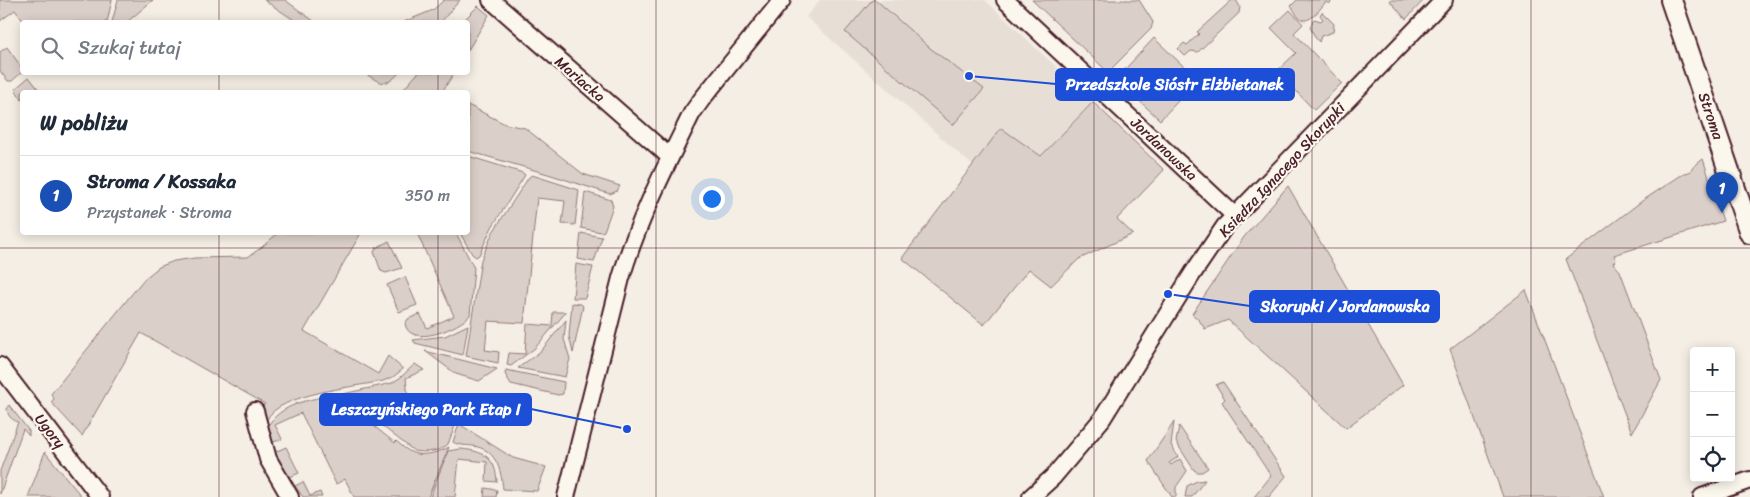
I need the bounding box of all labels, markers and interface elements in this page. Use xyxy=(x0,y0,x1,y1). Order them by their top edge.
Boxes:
search box xyxy=(20,20,470,75)
text: Szukaj tutaj xyxy=(78,31,181,64)
icon: search xyxy=(38,34,66,62)
street label: Mariacka xyxy=(549,49,612,109)
callout: Przedszkole Sióstr Elżbietanek xyxy=(1056,69,1294,100)
text: Przedszkole Sióstr Elżbietanek xyxy=(1066,70,1285,99)
street label: Stroma xyxy=(1691,89,1731,144)
street label: Księdza Ignacego Skorupki xyxy=(1212,96,1352,244)
text: W pobliżu xyxy=(40,104,128,142)
street label: Jordanowska xyxy=(1123,110,1204,188)
text: Stroma / Kossaka xyxy=(87,165,236,198)
pin: 1 xyxy=(1706,172,1738,213)
text: 1 xyxy=(53,181,59,210)
text: 350 m xyxy=(405,181,450,210)
your location xyxy=(699,186,725,212)
text: Przystanek · Stroma xyxy=(87,198,232,227)
callout: Skorupki / Jordanowska xyxy=(1250,291,1439,322)
text: Skorupki / Jordanowska xyxy=(1259,292,1430,321)
map controls xyxy=(1690,347,1735,482)
button: + xyxy=(1690,347,1735,392)
button: − xyxy=(1690,392,1735,437)
callout: Leszczyńskiego Park Etap I xyxy=(320,394,531,425)
text: Leszczyńskiego Park Etap I xyxy=(331,395,522,424)
street label: Ugory xyxy=(28,408,72,455)
button: locate xyxy=(1690,437,1735,482)

